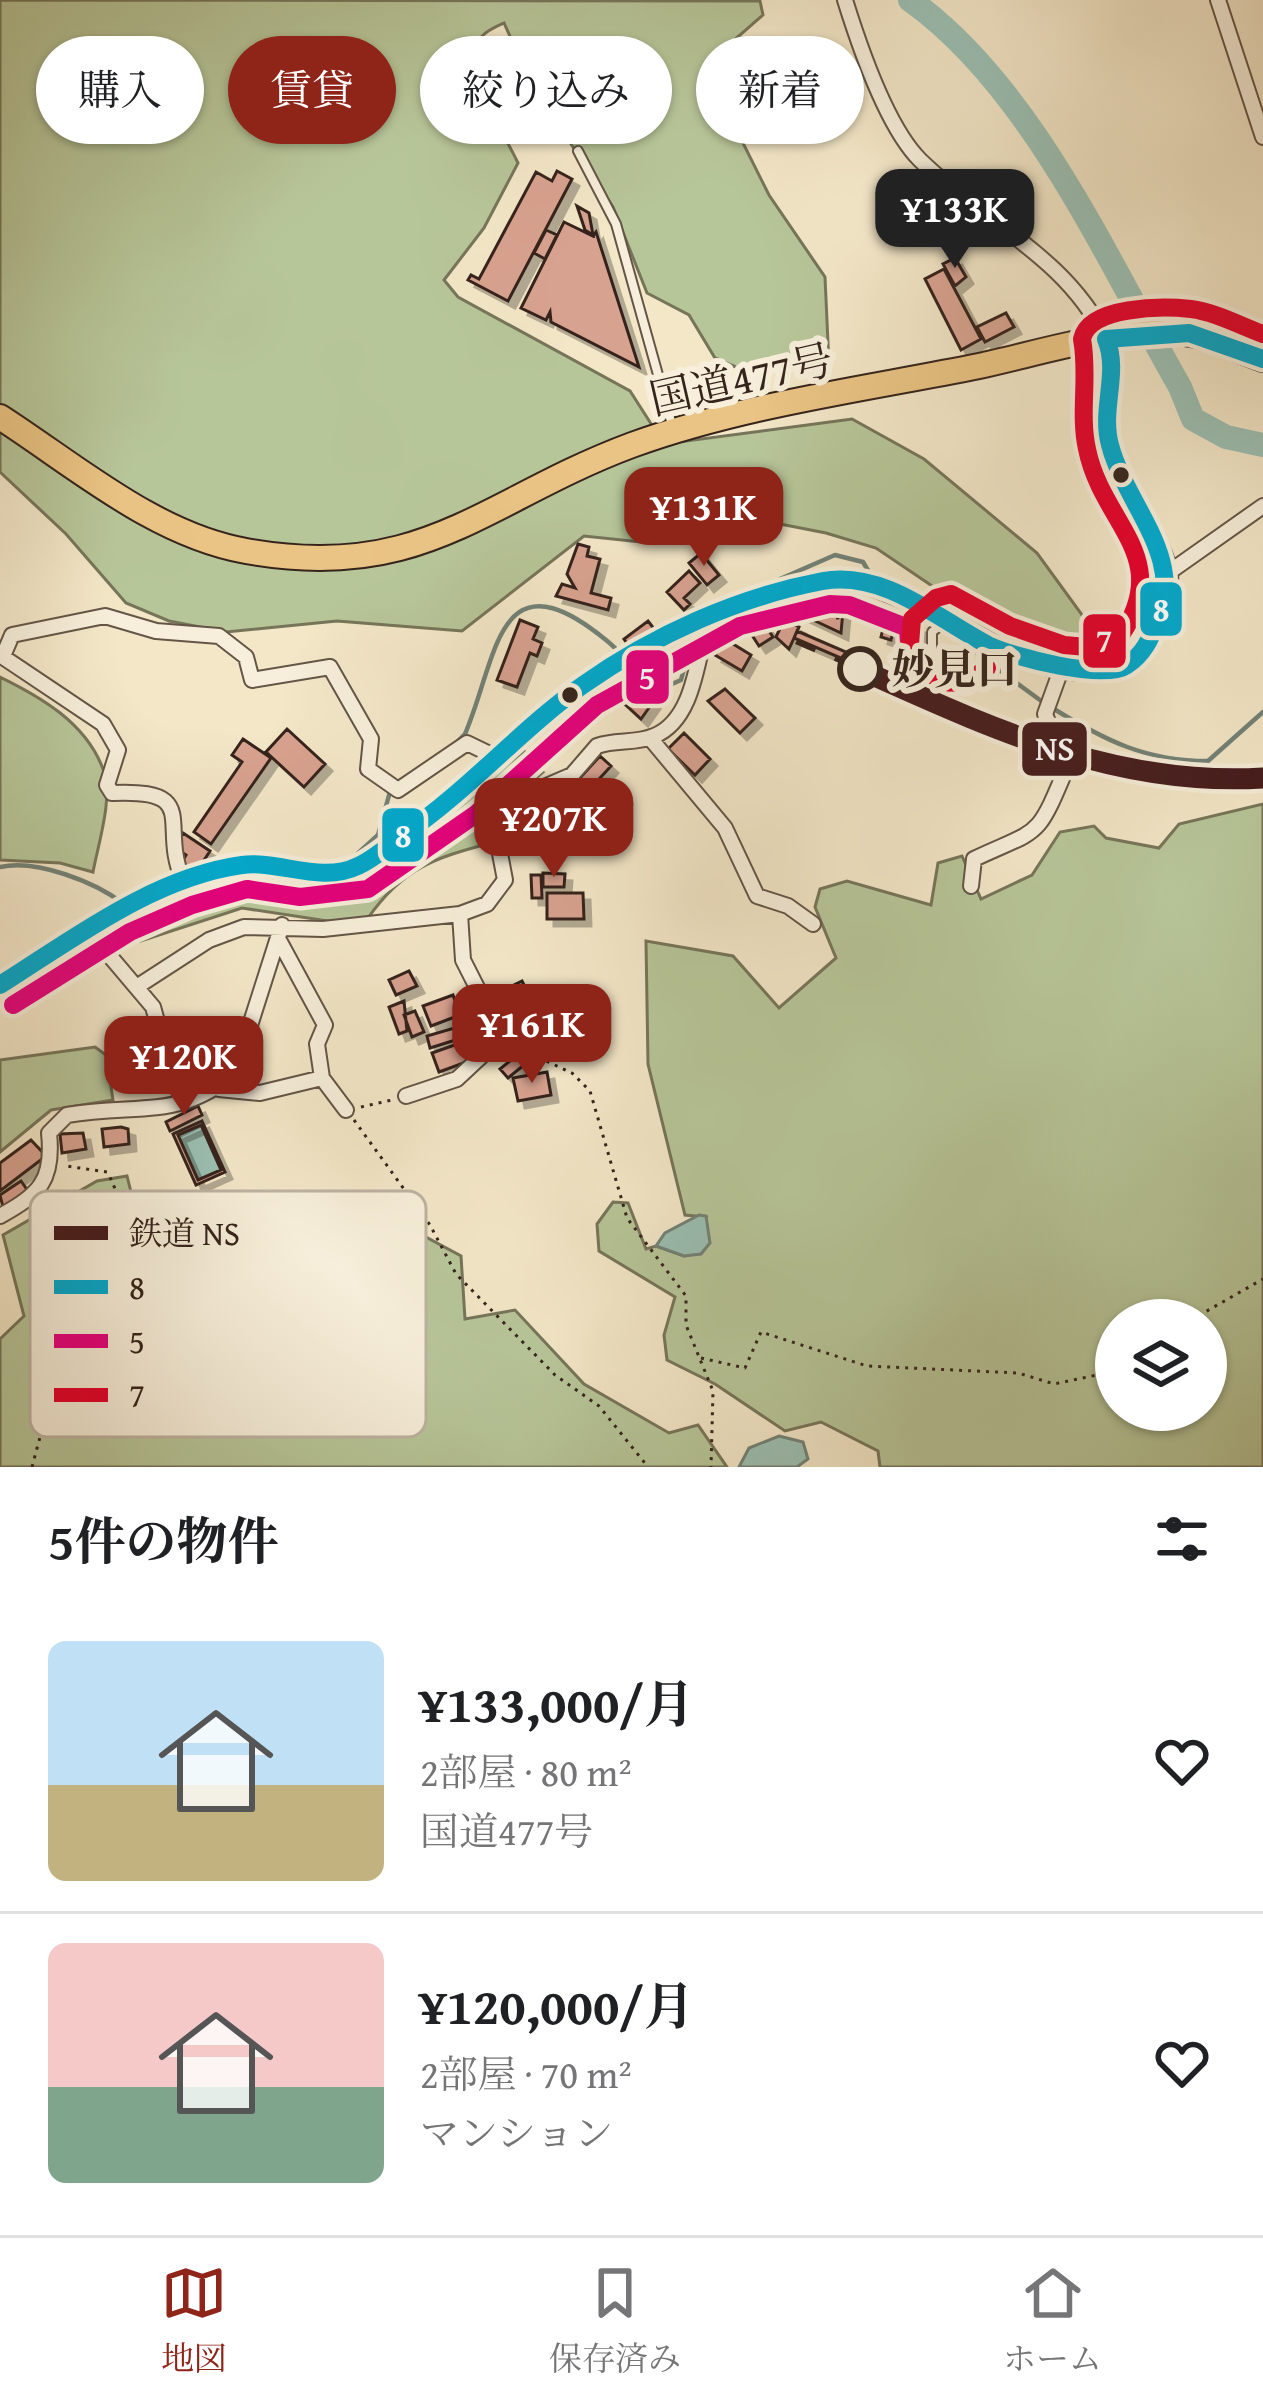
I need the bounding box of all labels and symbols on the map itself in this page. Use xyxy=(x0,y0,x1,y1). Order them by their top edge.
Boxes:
pin: ¥133K xyxy=(871,169,1039,271)
street label: 国道477号 xyxy=(643,328,839,429)
unlabelled marker xyxy=(1110,464,1132,486)
pin: ¥131K xyxy=(620,467,788,569)
line badge: 8 xyxy=(1138,580,1184,638)
text: 8 xyxy=(1152,585,1170,633)
line badge: 7 xyxy=(1081,612,1128,670)
text: 7 xyxy=(1095,616,1113,664)
place label: 妙見口 xyxy=(892,638,1018,699)
line badge: 5 xyxy=(624,648,671,706)
marker: 妙見口 xyxy=(839,648,881,690)
text: 5 xyxy=(638,653,656,701)
unlabelled marker xyxy=(559,684,581,706)
line badge: NS xyxy=(1020,720,1089,778)
text: NS xyxy=(1035,724,1075,772)
pin: ¥207K xyxy=(470,778,638,880)
line badge: 8 xyxy=(380,806,426,864)
text: 8 xyxy=(394,811,412,859)
pin: ¥161K xyxy=(448,984,616,1086)
pin: ¥120K xyxy=(100,1016,268,1118)
legend xyxy=(30,1191,426,1437)
text: 鉄道 NS xyxy=(129,1209,240,1257)
text: 8 xyxy=(129,1263,145,1311)
text: 5 xyxy=(129,1317,145,1365)
text: 7 xyxy=(129,1371,145,1419)

